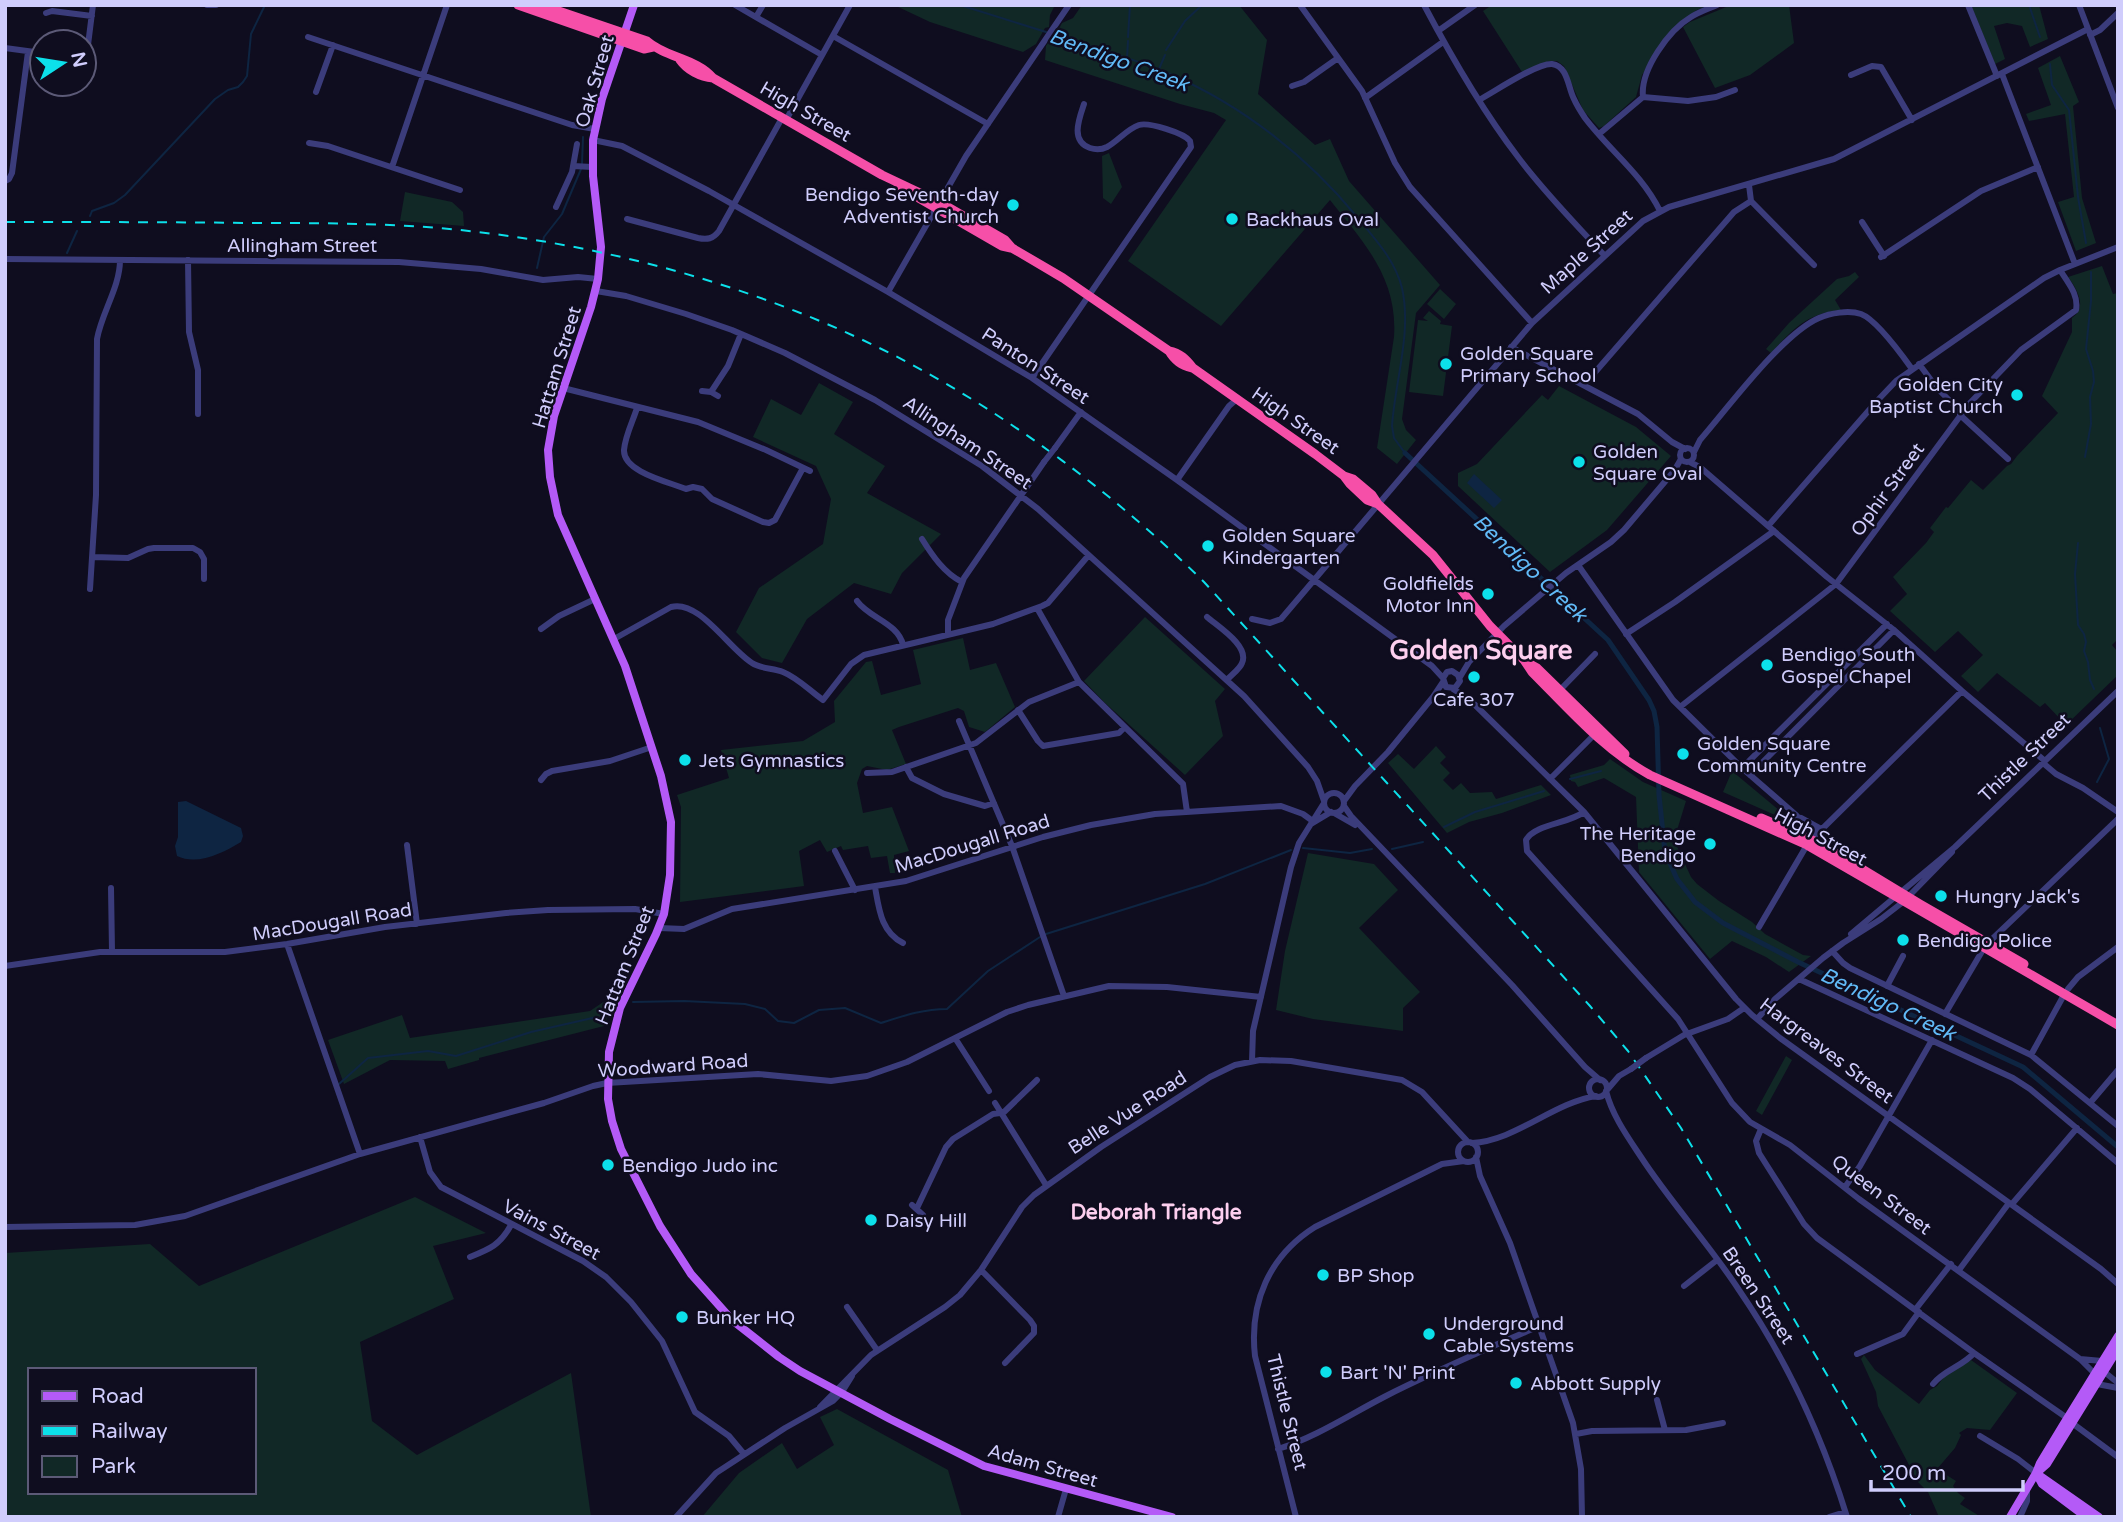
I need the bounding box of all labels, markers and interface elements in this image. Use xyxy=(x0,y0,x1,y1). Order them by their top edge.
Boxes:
water label: Bendigo Creek xyxy=(1046,24,1193,98)
north arrow xyxy=(28,28,98,98)
street label: Oak Street xyxy=(571,32,619,130)
text: N xyxy=(66,50,91,69)
street label: High Street xyxy=(756,77,855,147)
place label: Bendigo Seventh-day Adventist Church xyxy=(805,184,999,228)
marker: Bendigo Seventh-day Adventist Church xyxy=(1005,197,1021,213)
street label: Maple Street xyxy=(1536,205,1637,299)
place label: Backhaus Oval xyxy=(1246,209,1379,231)
marker: Backhaus Oval xyxy=(1224,211,1240,227)
street label: Allingham Street xyxy=(227,235,377,257)
street label: Hattam Street xyxy=(528,304,586,431)
street label: Panton Street xyxy=(978,323,1093,409)
place label: Golden Square Primary School xyxy=(1460,343,1596,387)
marker: Golden Square Primary School xyxy=(1438,356,1454,372)
place label: Golden City Baptist Church xyxy=(1869,374,2003,418)
street label: High Street xyxy=(1247,383,1343,459)
marker: Golden City Baptist Church xyxy=(2009,387,2025,403)
street label: Allingham Street xyxy=(899,392,1036,494)
street label: Ophir Street xyxy=(1847,439,1929,541)
place label: Golden Square Oval xyxy=(1593,441,1702,485)
marker: Golden Square Oval xyxy=(1571,454,1587,470)
water label: Bendigo Creek xyxy=(1468,509,1593,629)
place label: Golden Square Kindergarten xyxy=(1222,525,1356,569)
marker: Golden Square Kindergarten xyxy=(1200,538,1216,554)
place label: Goldfields Motor Inn xyxy=(1383,573,1474,617)
marker: Goldfields Motor Inn xyxy=(1480,586,1496,602)
district label: Golden Square xyxy=(1390,635,1573,666)
place label: Bendigo South Gospel Chapel xyxy=(1781,644,1915,688)
marker: Bendigo South Gospel Chapel xyxy=(1759,657,1775,673)
marker: Cafe 307 xyxy=(1466,669,1482,685)
place label: Cafe 307 xyxy=(1433,689,1515,711)
street label: Thistle Street xyxy=(1974,709,2075,807)
place label: Golden Square Community Centre xyxy=(1697,733,1866,777)
marker: Golden Square Community Centre xyxy=(1675,746,1691,762)
place label: Jets Gymnastics xyxy=(699,750,844,772)
marker: Jets Gymnastics xyxy=(677,752,693,768)
street label: High Street xyxy=(1770,803,1871,870)
street label: MacDougall Road xyxy=(892,810,1052,878)
place label: The Heritage Bendigo xyxy=(1580,823,1696,867)
marker: The Heritage Bendigo xyxy=(1702,836,1718,852)
place label: Hungry Jack's xyxy=(1955,886,2080,908)
marker: Hungry Jack's xyxy=(1933,888,1949,904)
street label: MacDougall Road xyxy=(251,899,413,945)
street label: Hattam Street xyxy=(591,903,659,1028)
place label: Bendigo Police xyxy=(1917,930,2052,952)
marker: Bendigo Police xyxy=(1895,932,1911,948)
water label: Bendigo Creek xyxy=(1816,962,1961,1047)
street label: Hargreaves Street xyxy=(1755,993,1897,1108)
street label: Woodward Road xyxy=(597,1050,749,1082)
street label: Belle Vue Road xyxy=(1064,1066,1191,1159)
street label: Queen Street xyxy=(1827,1150,1936,1239)
place label: Bendigo Judo inc xyxy=(622,1155,778,1177)
marker: Bendigo Judo inc xyxy=(600,1157,616,1173)
street label: Vains Street xyxy=(499,1195,604,1265)
district label: Deborah Triangle xyxy=(1070,1200,1242,1225)
place label: Daisy Hill xyxy=(885,1210,967,1232)
marker: Daisy Hill xyxy=(863,1212,879,1228)
street label: Breen Street xyxy=(1718,1243,1799,1348)
place label: BP Shop xyxy=(1337,1265,1415,1287)
marker: BP Shop xyxy=(1315,1267,1331,1283)
place label: Bunker HQ xyxy=(696,1307,795,1329)
marker: Bunker HQ xyxy=(674,1309,690,1325)
place label: Underground Cable Systems xyxy=(1443,1313,1574,1357)
marker: Underground Cable Systems xyxy=(1421,1326,1437,1342)
street label: Thistle Street xyxy=(1262,1352,1312,1473)
place label: Bart 'N' Print xyxy=(1340,1362,1455,1384)
marker: Bart 'N' Print xyxy=(1318,1364,1334,1380)
legend xyxy=(28,1368,256,1494)
place label: Abbott Supply xyxy=(1530,1373,1661,1395)
marker: Abbott Supply xyxy=(1508,1375,1524,1391)
text: Road xyxy=(91,1384,144,1409)
text: Railway xyxy=(91,1419,168,1444)
street label: Adam Street xyxy=(985,1440,1100,1492)
scale bar xyxy=(1871,1448,2023,1492)
text: Park xyxy=(91,1454,136,1479)
text: 200 m xyxy=(1882,1461,1946,1486)

